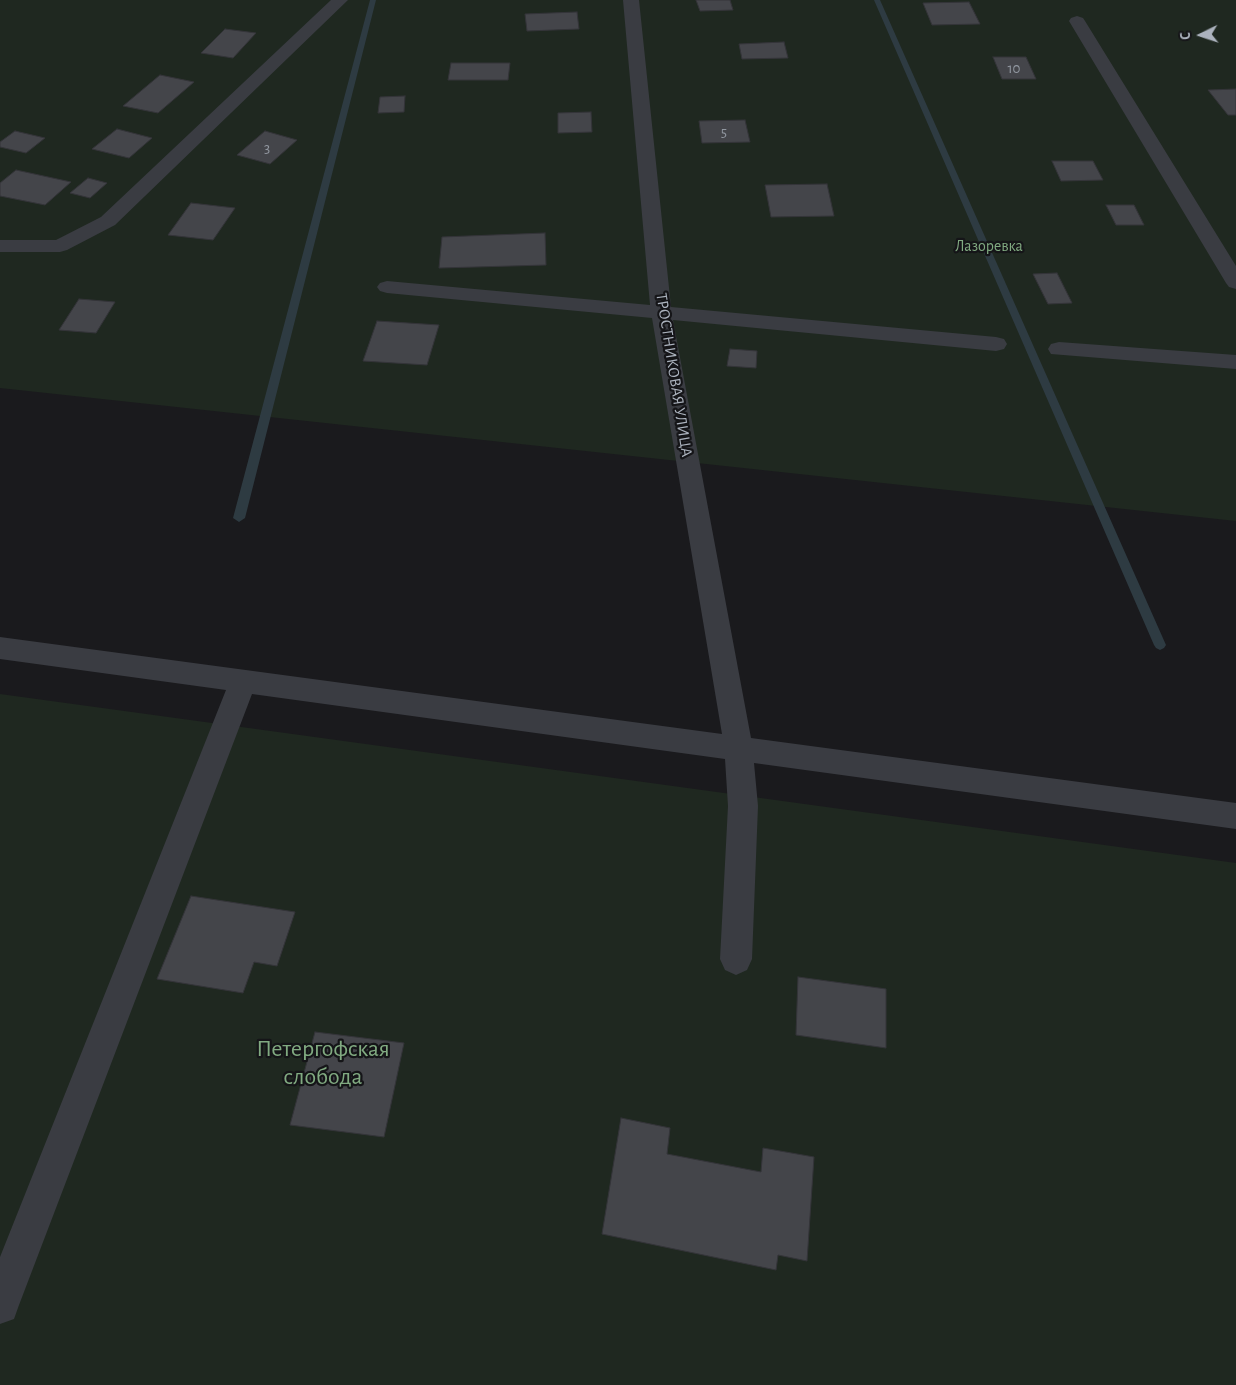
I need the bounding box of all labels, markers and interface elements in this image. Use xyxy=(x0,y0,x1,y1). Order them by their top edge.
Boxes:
north arrow xyxy=(1176,10,1226,60)
text: С xyxy=(1179,32,1193,40)
house number: 10 xyxy=(1007,59,1021,77)
house number: 5 xyxy=(721,123,727,141)
house number: 3 xyxy=(264,139,270,157)
park label: Лазоревка xyxy=(955,236,1023,256)
street label: ТРОСТНИКОВАЯ УЛИЦА xyxy=(652,292,696,458)
park label: Петергофская слобода xyxy=(256,1035,390,1091)

